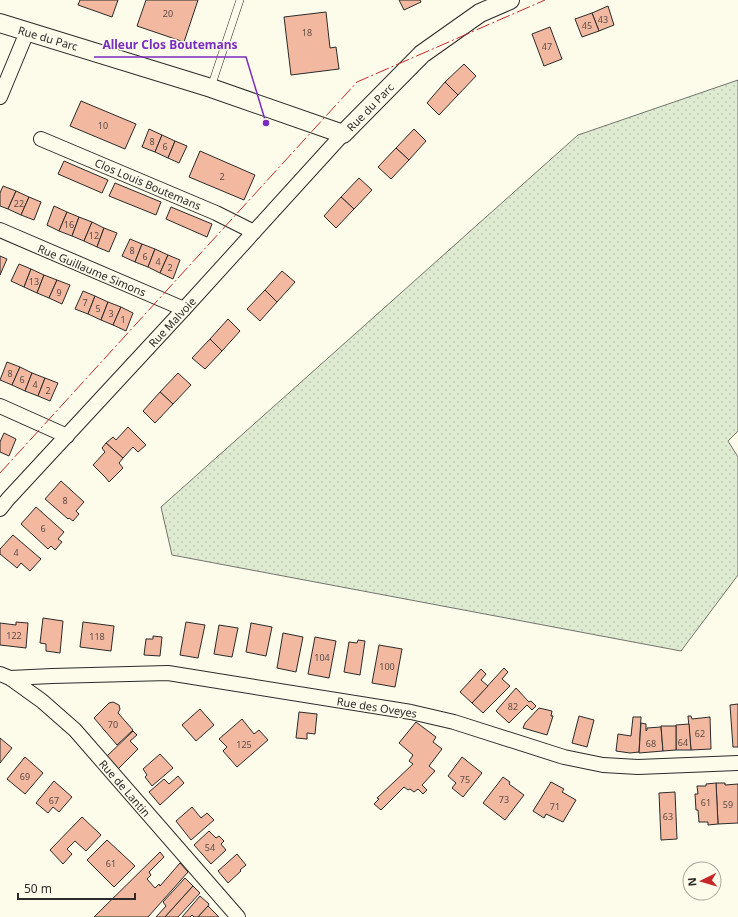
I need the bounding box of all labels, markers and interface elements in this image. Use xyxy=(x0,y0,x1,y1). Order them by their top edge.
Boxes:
house number: 20 xyxy=(163,7,173,20)
house number: 43 xyxy=(598,13,608,26)
house number: 45 xyxy=(582,19,592,32)
street label: Rue du Parc xyxy=(16,22,80,54)
house number: 18 xyxy=(302,26,312,39)
callout: Alleur Clos Boutemans xyxy=(94,33,246,57)
text: Alleur Clos Boutemans xyxy=(102,36,238,53)
house number: 47 xyxy=(542,40,552,53)
street label: Rue du Parc xyxy=(343,80,397,134)
house number: 10 xyxy=(98,119,108,132)
house number: 8 xyxy=(149,135,155,148)
house number: 6 xyxy=(162,140,168,153)
street label: Clos Louis Boutemans xyxy=(93,155,203,213)
house number: 2 xyxy=(219,170,225,183)
house number: 22 xyxy=(14,197,24,210)
house number: 16 xyxy=(64,218,74,231)
house number: 12 xyxy=(89,229,99,242)
street label: Rue Guillaume Simons xyxy=(36,240,148,300)
house number: 8 xyxy=(129,244,135,257)
house number: 6 xyxy=(142,250,148,263)
house number: 4 xyxy=(155,255,161,268)
house number: 2 xyxy=(167,261,173,274)
house number: 13 xyxy=(29,275,39,288)
house number: 9 xyxy=(56,286,62,299)
street label: Rue Malvoie xyxy=(145,294,199,350)
house number: 7 xyxy=(82,296,88,309)
house number: 5 xyxy=(95,302,101,315)
house number: 3 xyxy=(108,307,114,320)
house number: 1 xyxy=(120,313,126,326)
house number: 8 xyxy=(7,367,13,380)
house number: 6 xyxy=(19,373,25,386)
house number: 4 xyxy=(32,378,38,391)
house number: 2 xyxy=(45,384,51,397)
house number: 8 xyxy=(62,494,68,507)
house number: 6 xyxy=(40,522,46,535)
house number: 4 xyxy=(13,546,19,559)
house number: 122 xyxy=(6,629,22,642)
house number: 118 xyxy=(89,630,105,643)
house number: 104 xyxy=(314,651,330,664)
house number: 100 xyxy=(379,660,395,673)
street label: Rue des Oveyes xyxy=(336,693,418,721)
house number: 82 xyxy=(508,700,518,713)
house number: 70 xyxy=(108,718,118,731)
house number: 62 xyxy=(695,727,705,740)
house number: 64 xyxy=(678,736,688,749)
house number: 68 xyxy=(646,737,656,750)
house number: 125 xyxy=(236,738,252,751)
street label: Rue de Lantin xyxy=(96,756,154,820)
house number: 69 xyxy=(20,770,30,783)
house number: 75 xyxy=(460,773,470,786)
house number: 73 xyxy=(499,793,509,806)
house number: 67 xyxy=(49,794,59,807)
house number: 61 xyxy=(701,796,711,809)
house number: 59 xyxy=(723,798,733,811)
house number: 71 xyxy=(550,800,560,813)
house number: 63 xyxy=(663,810,673,823)
house number: 54 xyxy=(205,841,215,854)
house number: 61 xyxy=(106,857,116,870)
north arrow xyxy=(682,861,722,901)
scale bar xyxy=(18,875,135,901)
text: N xyxy=(684,877,699,887)
text: 50 m xyxy=(24,880,52,897)

